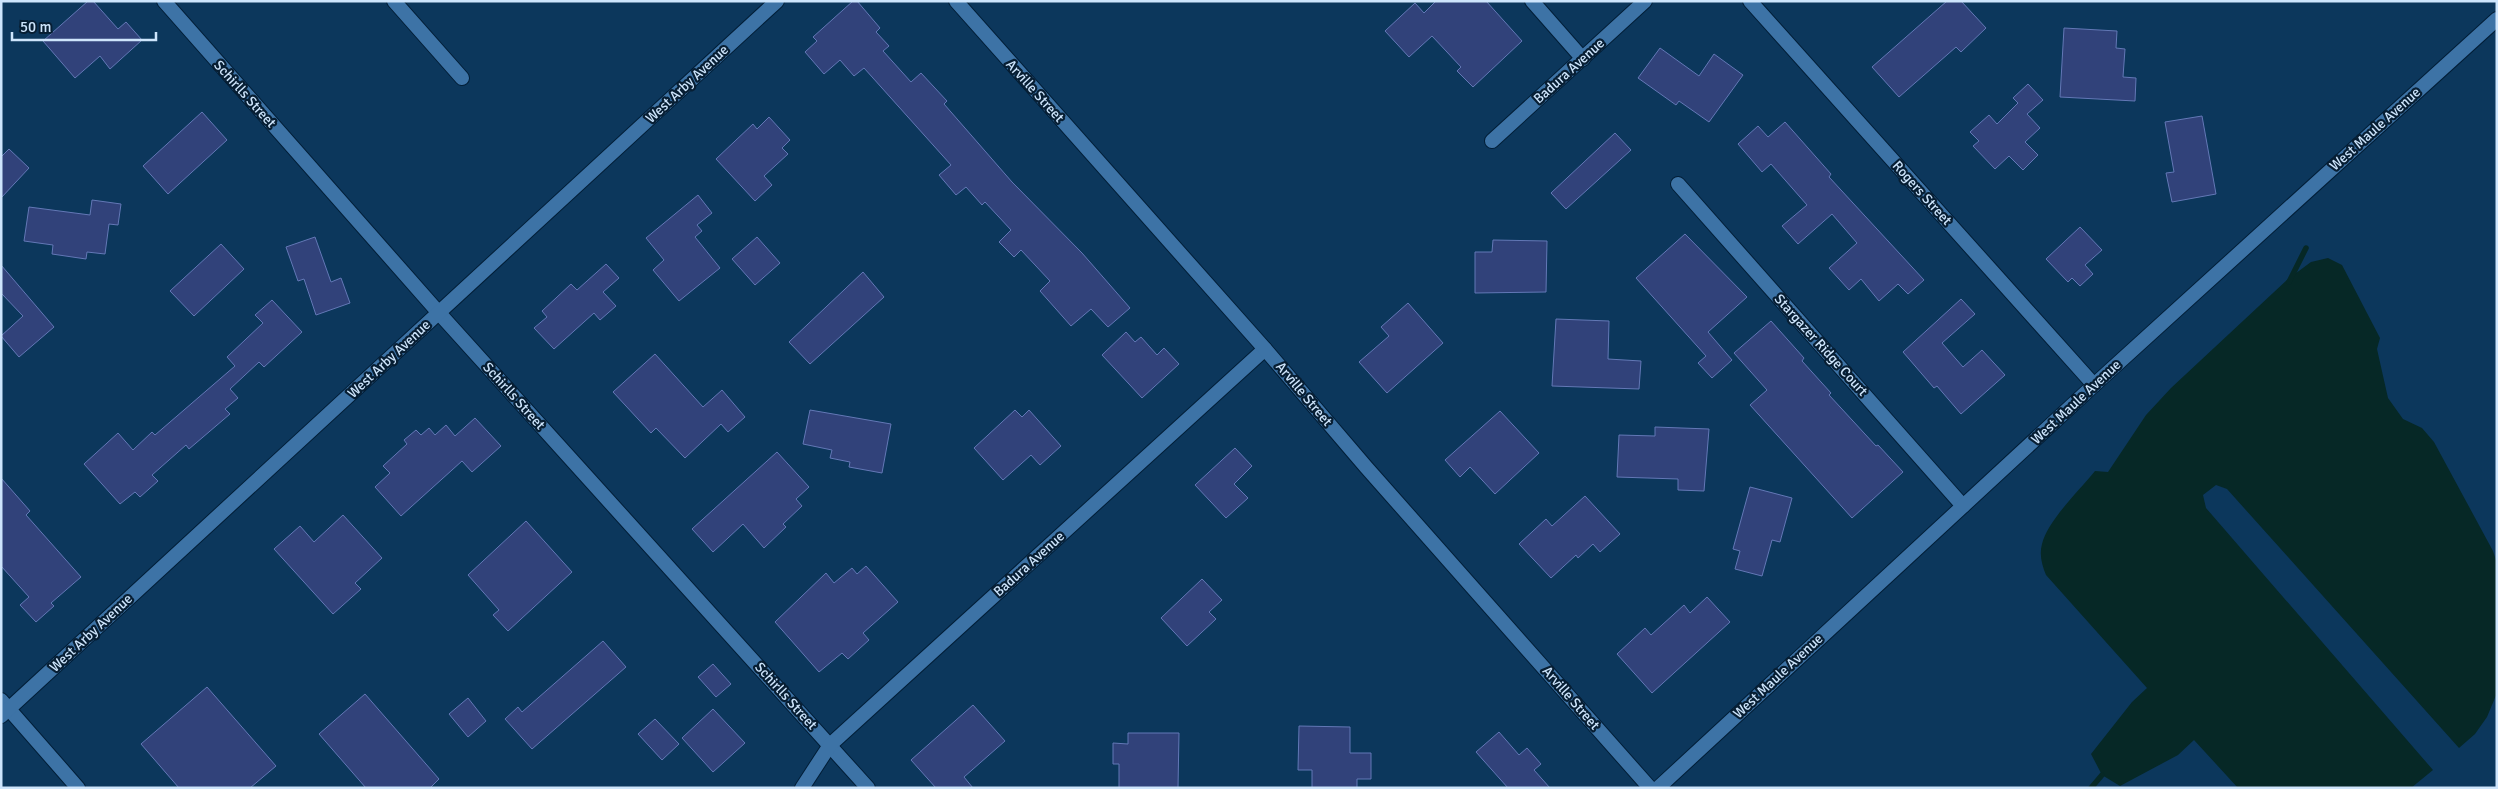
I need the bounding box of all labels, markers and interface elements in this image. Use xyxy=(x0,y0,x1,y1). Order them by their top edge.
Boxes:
scale bar xyxy=(12,10,156,42)
text: 50 m xyxy=(20,18,51,36)
street label: Badura Avenue xyxy=(1530,35,1608,107)
street label: West Arby Avenue xyxy=(642,41,732,127)
street label: Arville Street xyxy=(1002,56,1068,126)
street label: Schirlls Street xyxy=(210,57,280,131)
street label: West Maule Avenue xyxy=(2326,84,2424,174)
street label: Rogers Street xyxy=(1889,157,1955,229)
street label: Stargazer Ridge Court xyxy=(1771,291,1871,400)
street label: West Arby Avenue xyxy=(344,316,434,402)
street label: West Maule Avenue xyxy=(2028,356,2124,448)
street label: Arville Street xyxy=(1272,358,1336,430)
street label: Schirlls Street xyxy=(479,359,549,433)
street label: Badura Avenue xyxy=(990,528,1068,600)
street label: West Arby Avenue xyxy=(46,590,136,676)
street label: West Maule Avenue xyxy=(1730,630,1826,722)
street label: Schirlls Street xyxy=(751,659,821,733)
street label: Arville Street xyxy=(1539,663,1603,733)

